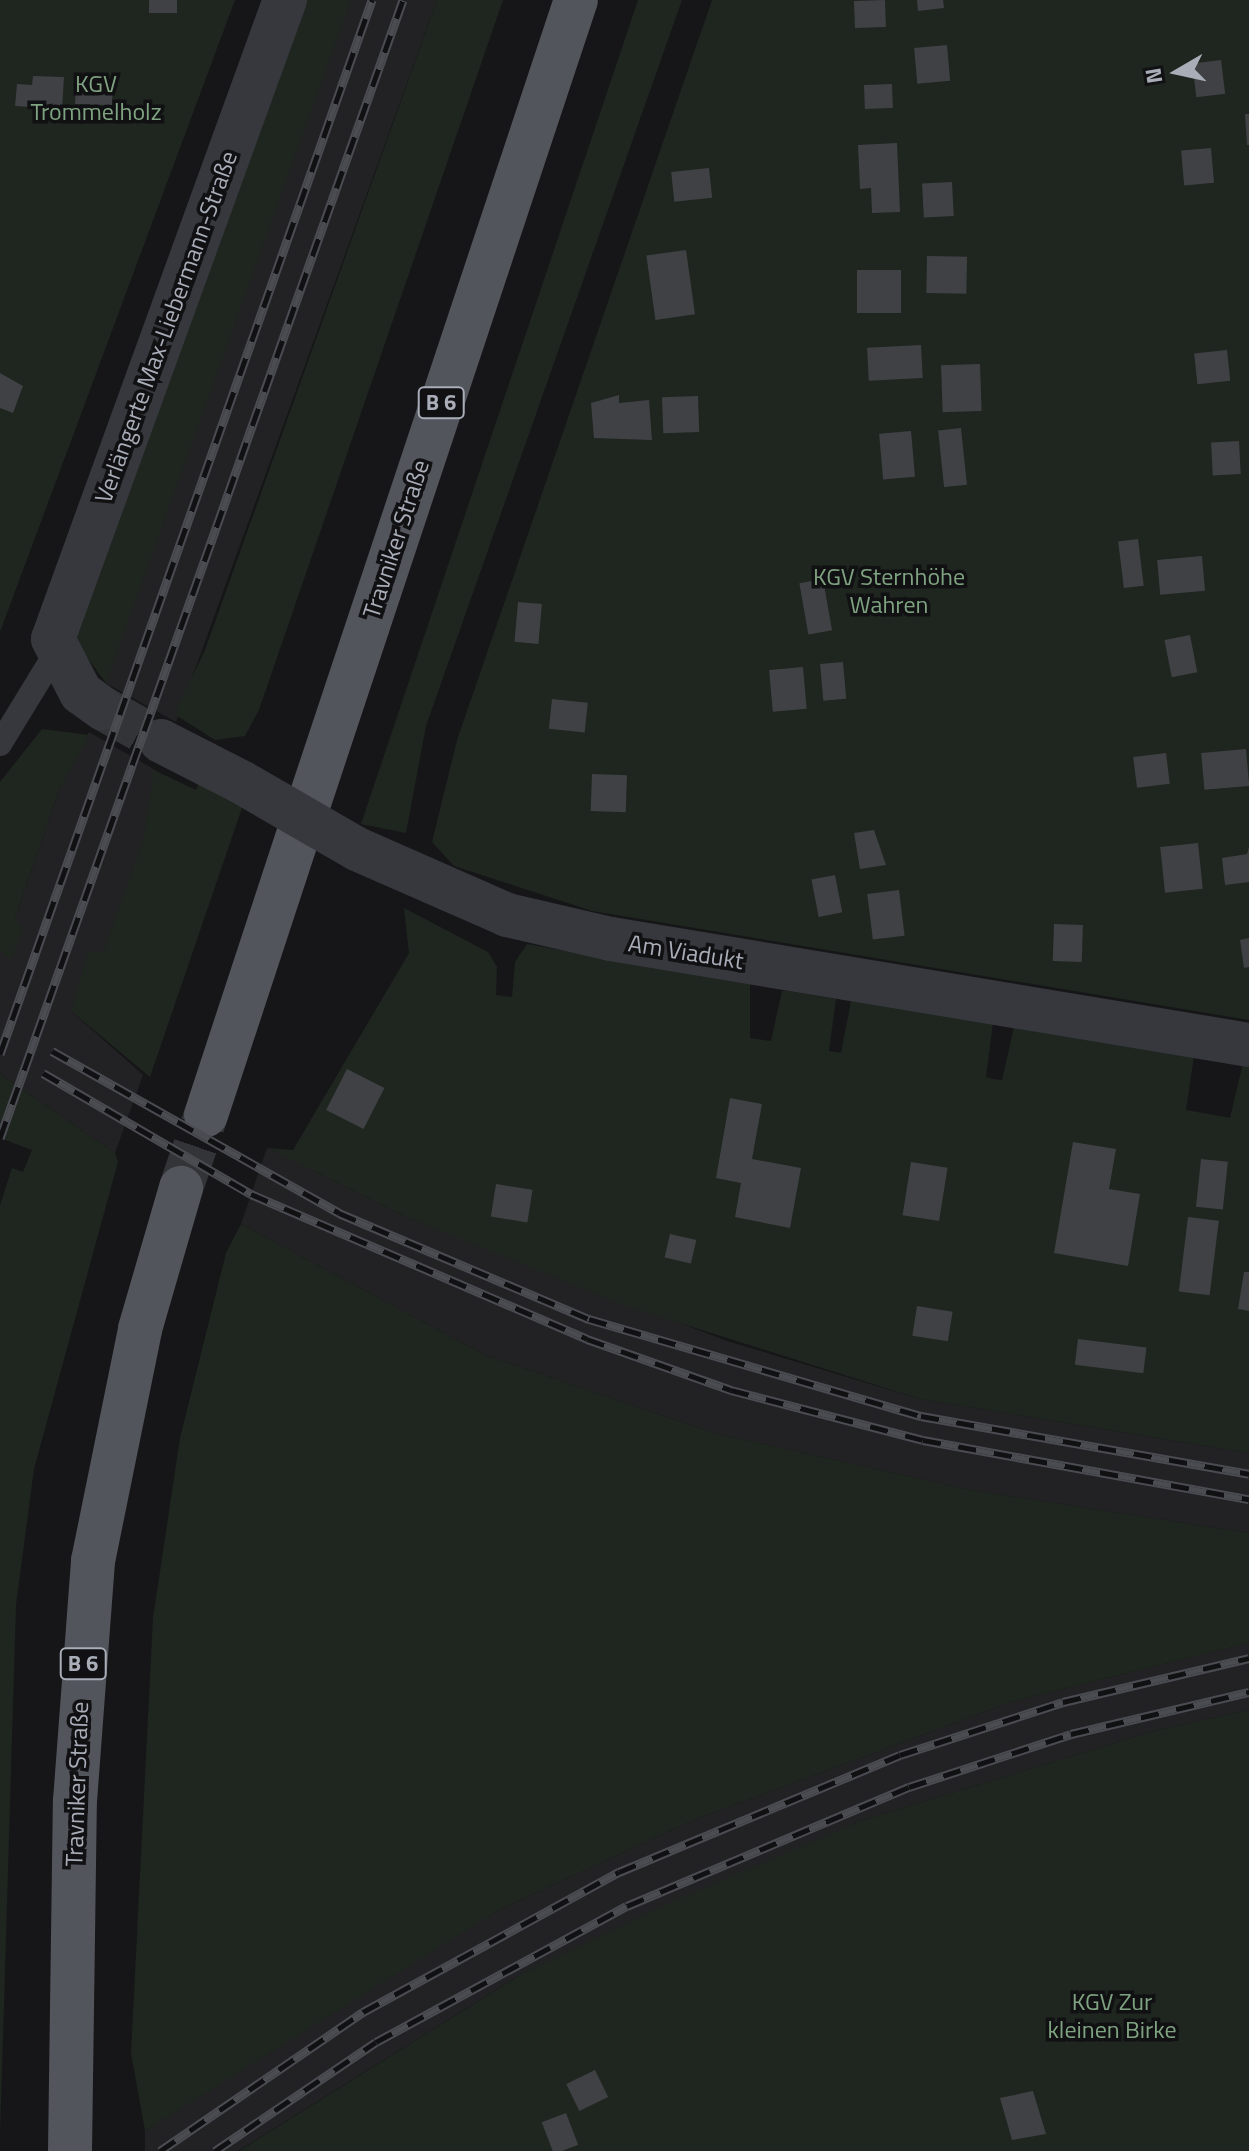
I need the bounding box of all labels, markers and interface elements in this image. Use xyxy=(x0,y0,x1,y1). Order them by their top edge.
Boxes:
north arrow xyxy=(1137,32,1217,112)
text: N xyxy=(1135,66,1171,86)
park label: KGV Trommelholz xyxy=(30,70,162,126)
street label: Verlängerte Max-Liebermann-Straße xyxy=(89,147,243,507)
road number: B 6 xyxy=(417,385,465,421)
street label: Travniker Straße xyxy=(357,456,435,622)
park label: KGV Sternhöhe Wahren xyxy=(813,563,965,619)
street label: Am Viadukt xyxy=(626,929,746,975)
road number: B 6 xyxy=(59,1646,107,1682)
street label: Travniker Straße xyxy=(60,1701,94,1867)
park label: KGV Zur kleinen Birke xyxy=(1047,1988,1177,2044)

